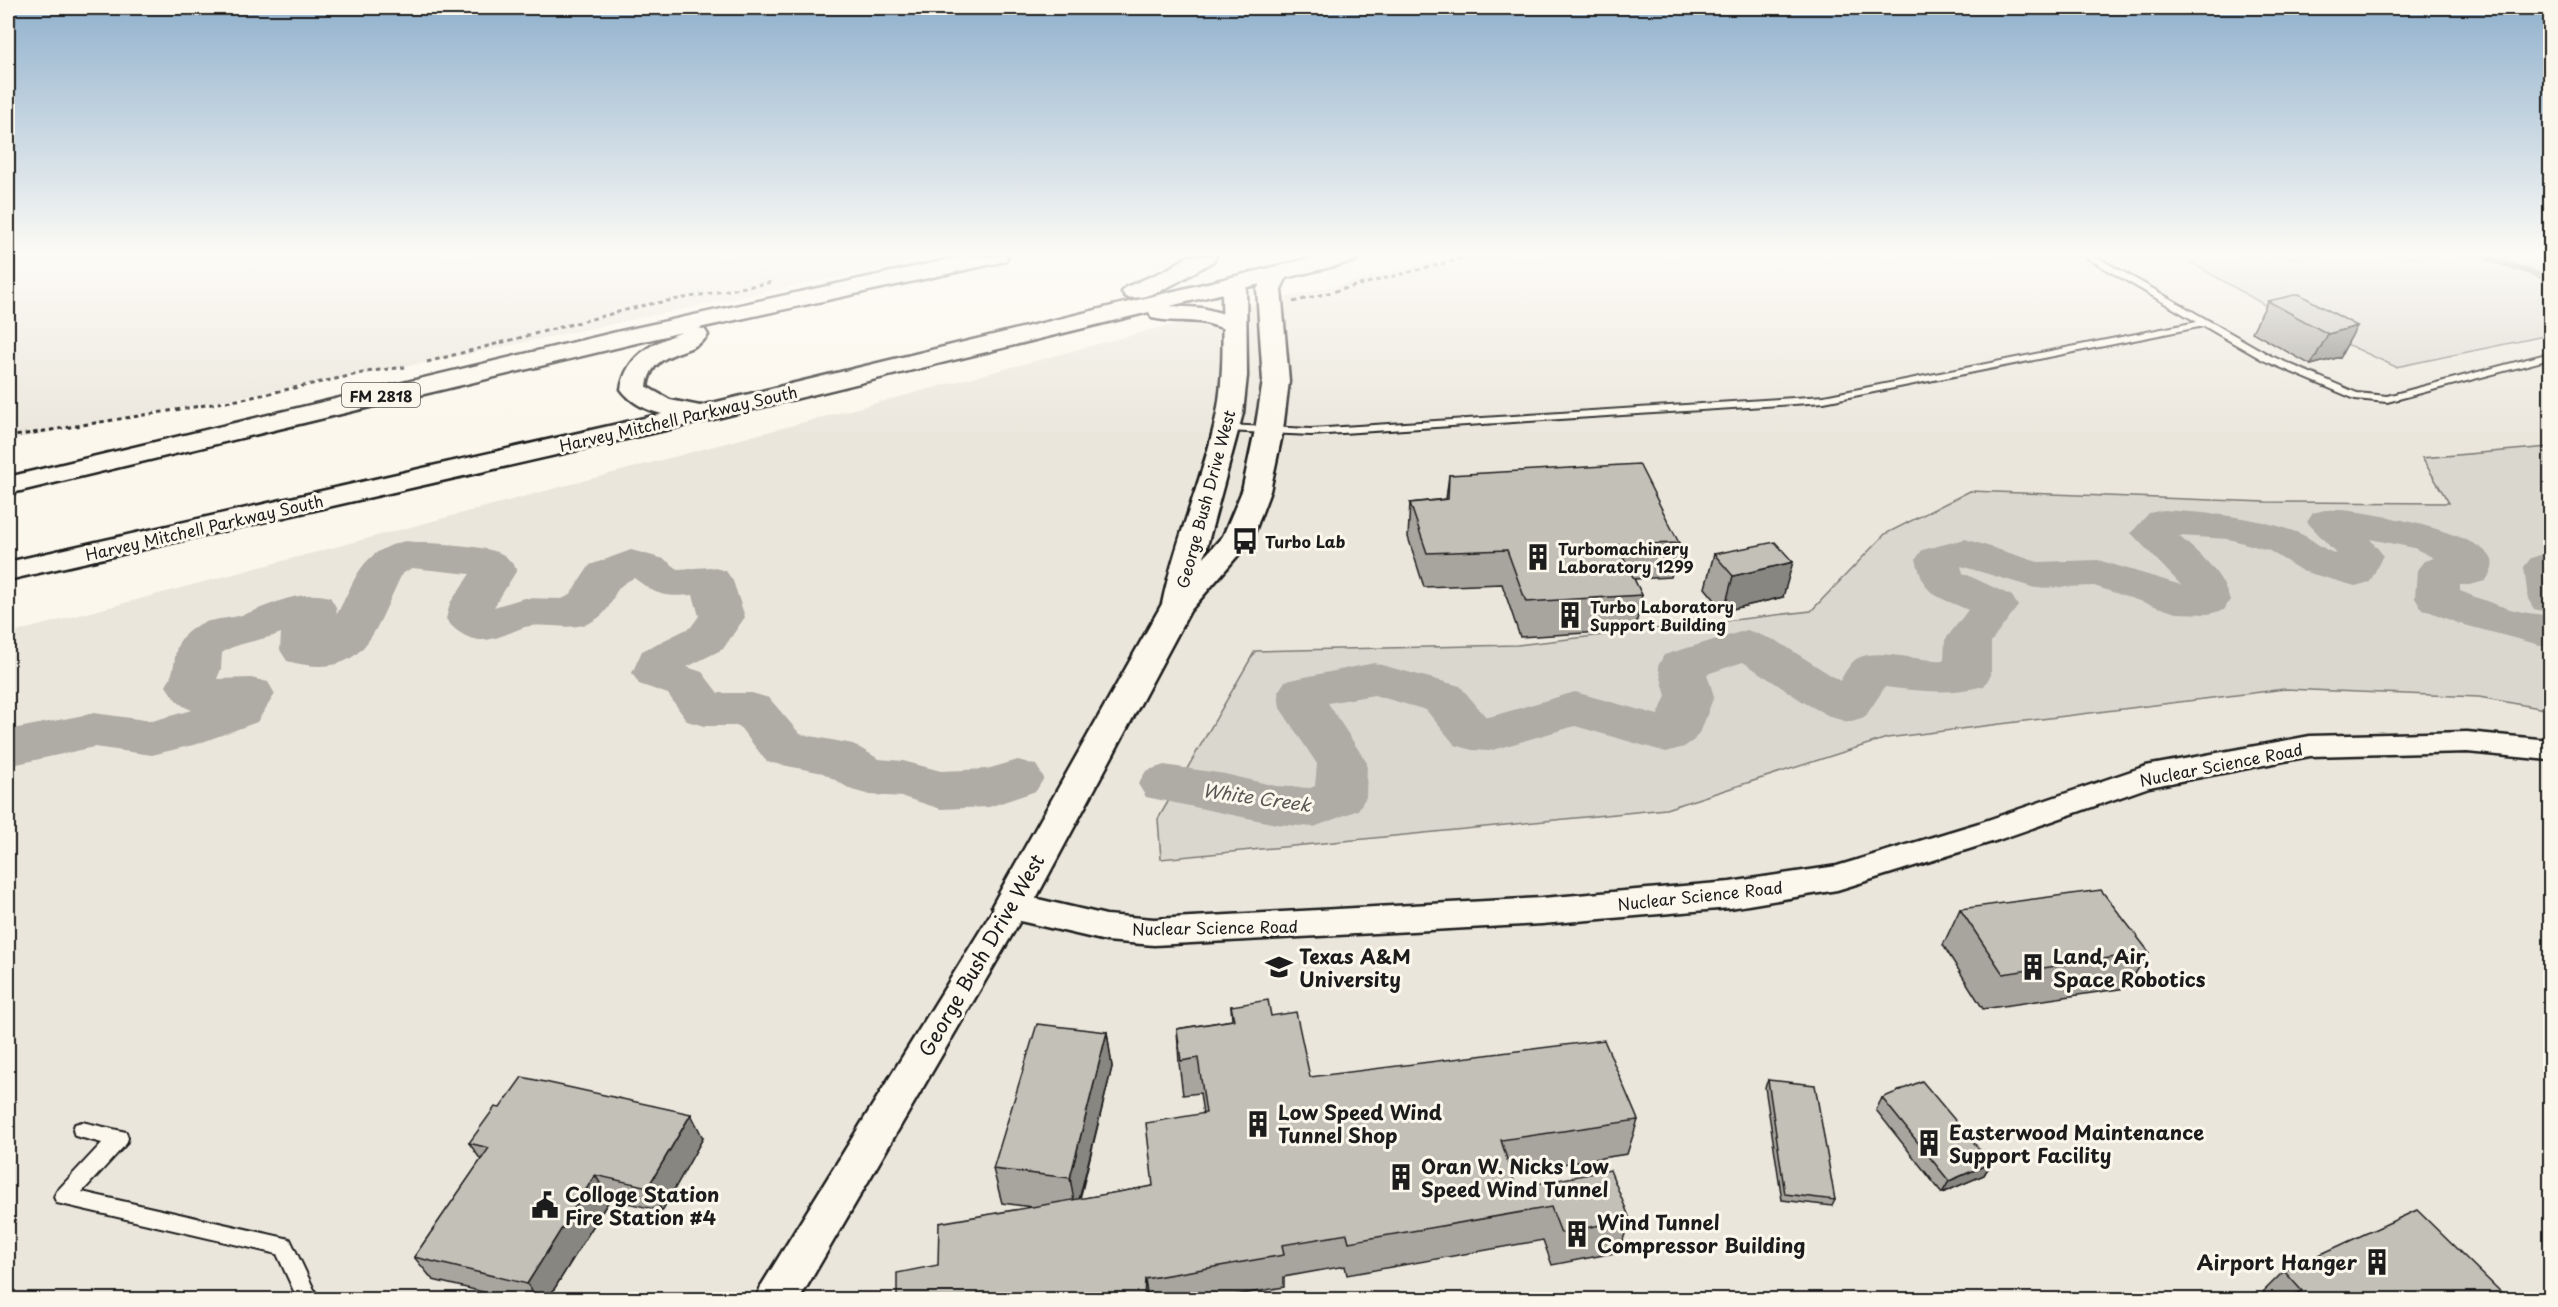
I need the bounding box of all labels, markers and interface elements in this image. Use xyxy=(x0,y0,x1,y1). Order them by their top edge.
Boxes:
street label: Harvey Mitchell Parkway South xyxy=(557,379,799,457)
road number: FM 2818 xyxy=(342,383,420,407)
street label: George Bush Drive West xyxy=(1170,407,1240,591)
street label: Harvey Mitchell Parkway South xyxy=(83,488,325,566)
bus stop icon: Turbo Lab xyxy=(1230,526,1260,556)
place label: Turbo Lab xyxy=(1265,529,1346,553)
place label: Turbomachinery Laboratory 1299 xyxy=(1558,536,1694,578)
building icon: Turbomachinery Laboratory 1299 xyxy=(1523,542,1553,572)
place label: Turbo Laboratory Support Building xyxy=(1590,594,1734,636)
building icon: Turbo Laboratory Support Building xyxy=(1555,600,1585,630)
street label: Nuclear Science Road xyxy=(2137,736,2305,792)
water label: White Creek xyxy=(1201,776,1314,818)
street label: George Bush Drive West xyxy=(911,848,1051,1062)
street label: Nuclear Science Road xyxy=(1616,874,1784,916)
street label: Nuclear Science Road xyxy=(1132,914,1298,940)
place label: Texas A&M University xyxy=(1299,941,1411,994)
place label: Land, Air, Space Robotics xyxy=(2053,941,2206,994)
school or university icon: Texas A&M University xyxy=(1264,952,1294,982)
building icon: Land, Air, Space Robotics xyxy=(2018,952,2048,982)
place label: Low Speed Wind Tunnel Shop xyxy=(1278,1097,1443,1150)
building icon: Low Speed Wind Tunnel Shop xyxy=(1243,1109,1273,1139)
place label: Easterwood Maintenance Support Facility xyxy=(1949,1117,2204,1170)
building icon: Easterwood Maintenance Support Facility xyxy=(1914,1128,1944,1158)
place label: Oran W. Nicks Low Speed Wind Tunnel xyxy=(1421,1151,1609,1204)
building icon: Oran W. Nicks Low Speed Wind Tunnel xyxy=(1386,1162,1416,1192)
place label: Colloge Station Fire Station #4 xyxy=(565,1179,719,1232)
public building icon: Colloge Station Fire Station #4 xyxy=(530,1190,560,1220)
place label: Wind Tunnel Compressor Building xyxy=(1597,1207,1805,1260)
building icon: Wind Tunnel Compressor Building xyxy=(1562,1219,1592,1249)
place label: Airport Hanger xyxy=(2197,1247,2357,1277)
building icon: Airport Hanger xyxy=(2362,1247,2392,1277)

